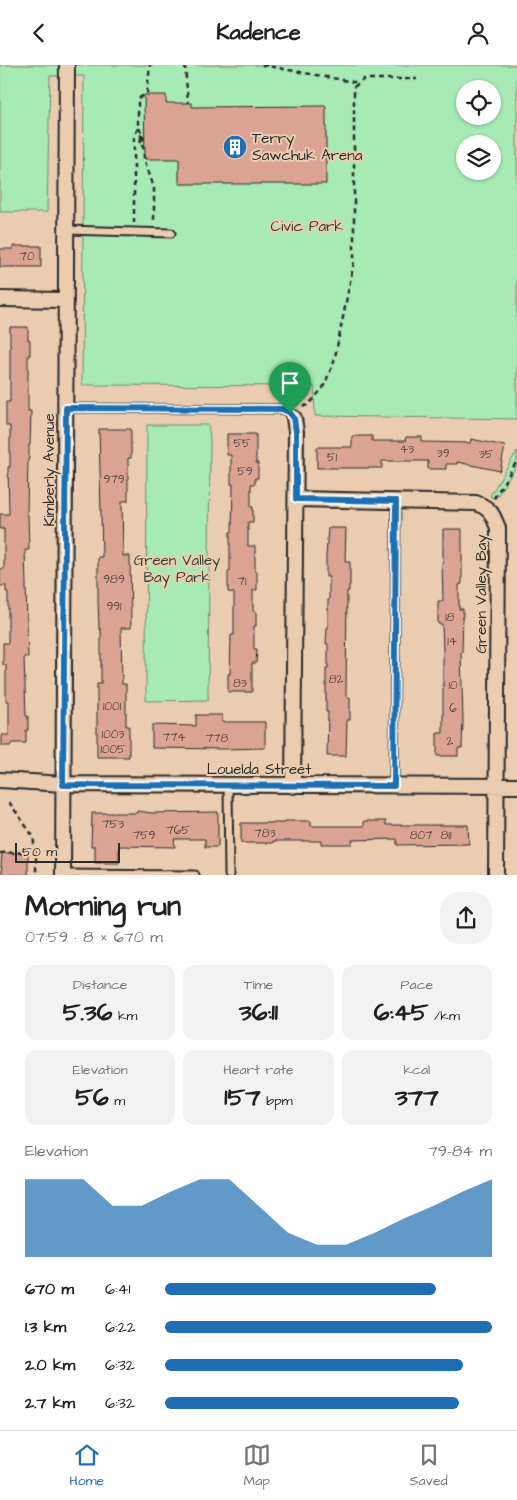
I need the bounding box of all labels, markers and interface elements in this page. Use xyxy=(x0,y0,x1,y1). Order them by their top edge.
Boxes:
text: Kadence xyxy=(216,17,301,48)
icon: back xyxy=(25,19,53,47)
icon: person xyxy=(464,19,492,47)
map controls xyxy=(456,80,501,180)
button: locate xyxy=(456,80,501,125)
place label: Terry Sawchuk Arena xyxy=(252,128,363,166)
building icon: Terry Sawchuk Arena xyxy=(222,134,248,160)
button: layers xyxy=(456,135,501,180)
park label: Civic Park xyxy=(270,216,344,237)
house number: 70 xyxy=(20,248,35,265)
pin xyxy=(269,362,311,413)
icon: arrive xyxy=(276,369,304,397)
street label: Kimberly Avenue xyxy=(39,413,61,527)
house number: 55 xyxy=(234,435,251,452)
house number: 43 xyxy=(400,441,414,458)
house number: 39 xyxy=(437,445,450,462)
house number: 35 xyxy=(479,446,494,463)
house number: 51 xyxy=(327,449,337,466)
house number: 59 xyxy=(237,463,253,480)
house number: 979 xyxy=(103,471,125,488)
street label: Green Valley Bay xyxy=(471,534,493,654)
park label: Green Valley Bay Park xyxy=(134,550,220,589)
house number: 989 xyxy=(103,571,125,588)
house number: 71 xyxy=(238,573,247,590)
house number: 991 xyxy=(106,598,122,615)
house number: 18 xyxy=(445,609,455,626)
house number: 14 xyxy=(447,633,457,650)
house number: 82 xyxy=(329,671,343,688)
house number: 83 xyxy=(233,675,247,692)
house number: 10 xyxy=(448,677,458,694)
house number: 1001 xyxy=(103,698,122,715)
house number: 6 xyxy=(449,700,457,717)
house number: 1003 xyxy=(102,726,124,743)
house number: 774 xyxy=(163,729,185,746)
house number: 778 xyxy=(206,730,228,747)
house number: 2 xyxy=(447,733,454,750)
house number: 1005 xyxy=(100,741,126,758)
street label: Louelda Street xyxy=(207,759,311,780)
house number: 753 xyxy=(102,816,124,833)
house number: 765 xyxy=(166,822,190,839)
house number: 783 xyxy=(254,825,276,842)
house number: 759 xyxy=(133,827,156,844)
house number: 807 xyxy=(410,827,433,844)
house number: 811 xyxy=(441,827,452,844)
scale bar xyxy=(15,840,120,863)
text: 50 m xyxy=(22,842,57,862)
text: Morning run xyxy=(25,887,181,926)
button: share xyxy=(440,892,492,944)
text: 07:59 · 8 × 670 m xyxy=(25,926,163,948)
text: Distance xyxy=(73,975,127,995)
text: Time xyxy=(244,975,273,995)
text: Pace xyxy=(401,975,433,995)
text: 5.36 xyxy=(63,995,112,1030)
text: 36:11 xyxy=(239,995,278,1030)
text: 6:45 xyxy=(374,995,428,1030)
text: km xyxy=(112,1006,138,1026)
text: /km xyxy=(428,1006,460,1026)
text: Elevation xyxy=(73,1060,128,1080)
text: Heart rate xyxy=(223,1060,294,1080)
text: kcal xyxy=(403,1060,430,1080)
text: 56 xyxy=(75,1080,109,1115)
text: 157 xyxy=(224,1080,261,1115)
text: 377 xyxy=(395,1080,439,1115)
text: m xyxy=(109,1091,125,1111)
text: bpm xyxy=(261,1091,293,1111)
text: Elevation xyxy=(25,1140,88,1162)
text: 79–84 m xyxy=(428,1140,492,1162)
text: 670 m xyxy=(25,1278,74,1300)
text: 6:41 xyxy=(105,1278,131,1300)
text: 1.3 km xyxy=(25,1316,66,1338)
text: 6:22 xyxy=(105,1316,136,1338)
text: 2.0 km xyxy=(25,1354,75,1376)
text: 6:32 xyxy=(105,1354,135,1376)
text: 2.7 km xyxy=(25,1392,75,1414)
text: 6:32 xyxy=(105,1392,135,1414)
tab: Home xyxy=(69,1441,104,1491)
tab: Map xyxy=(243,1441,271,1491)
tab: Saved xyxy=(410,1441,448,1491)

